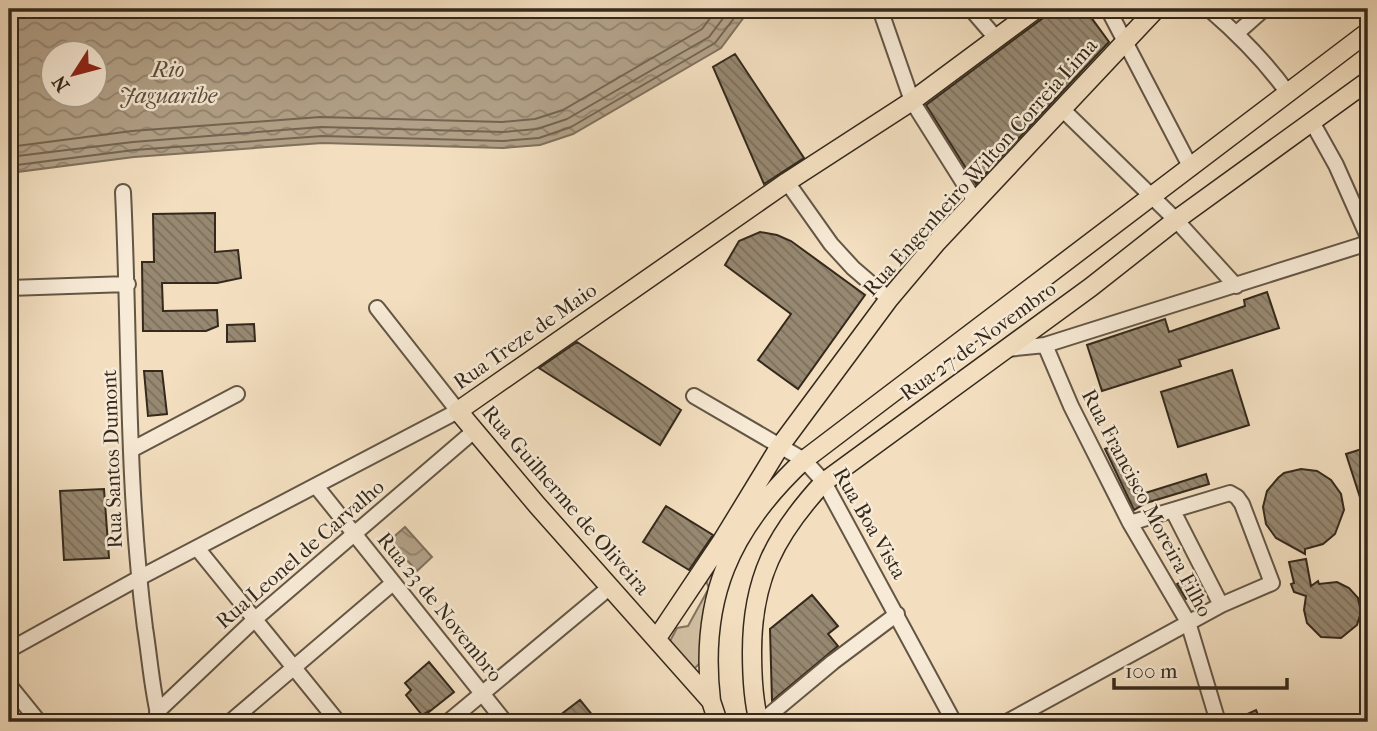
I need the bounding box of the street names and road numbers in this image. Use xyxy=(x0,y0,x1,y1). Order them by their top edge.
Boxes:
street label: Rua Engenheiro Wilton Correia Lima xyxy=(858,33,1102,301)
street label: Rua 27 de Novembro xyxy=(895,276,1061,406)
street label: Rua Treze de Maio xyxy=(449,278,601,394)
street label: Rua Santos Dumont xyxy=(97,368,127,549)
street label: Rua Francisco Moreira Filho xyxy=(1077,385,1217,621)
street label: Rua Guilherme de Oliveira xyxy=(477,400,655,600)
street label: Rua Boa Vista xyxy=(829,463,912,583)
street label: Rua Leonel de Carvalho xyxy=(211,475,389,633)
street label: Rua 23 de Novembro xyxy=(372,527,508,687)

